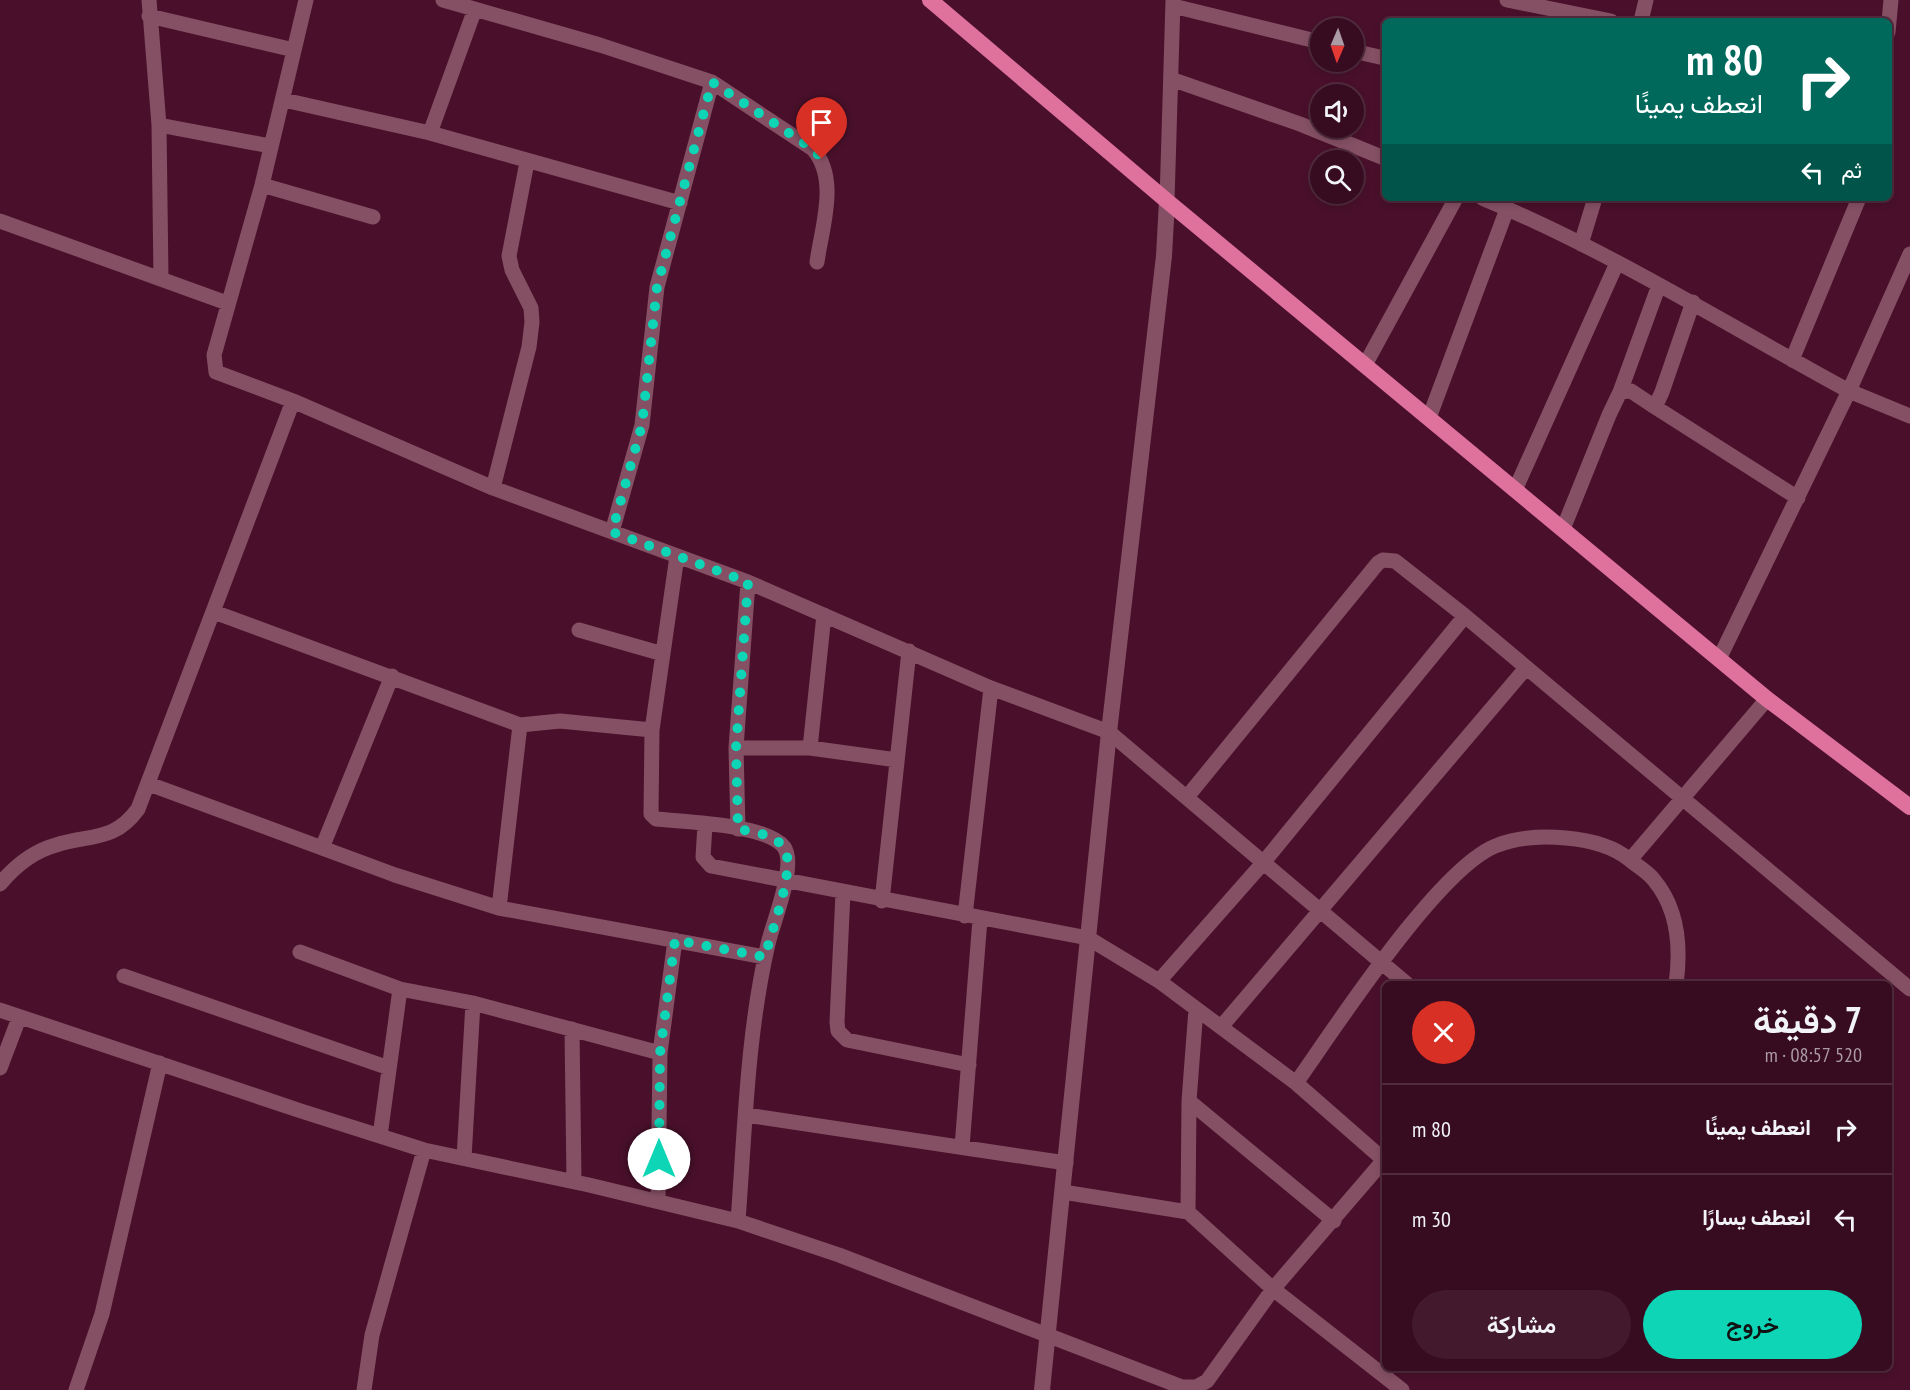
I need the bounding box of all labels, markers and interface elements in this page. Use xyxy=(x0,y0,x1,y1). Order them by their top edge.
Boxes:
north arrow xyxy=(1310,18,1364,72)
map controls xyxy=(1310,18,1364,204)
text: 80 m xyxy=(1686,32,1763,87)
icon: right xyxy=(1784,42,1862,120)
button: sound xyxy=(1310,84,1364,138)
text: انعطف يمينًا xyxy=(1635,86,1763,120)
pin xyxy=(796,97,847,159)
icon: arrive xyxy=(805,106,838,139)
button: search xyxy=(1310,150,1364,204)
icon: left xyxy=(1796,156,1829,189)
text: ثم xyxy=(1841,156,1862,184)
text: 7 دقيقة xyxy=(1753,996,1862,1043)
button: close xyxy=(1412,1001,1475,1064)
text: 520 m · 08:57 xyxy=(1765,1042,1862,1068)
text: انعطف يمينًا xyxy=(1705,1113,1811,1141)
icon: right xyxy=(1829,1113,1862,1146)
text: 80 m xyxy=(1412,1115,1451,1143)
position arrow xyxy=(627,1127,691,1191)
text: انعطف يسارًا xyxy=(1702,1203,1811,1231)
icon: left xyxy=(1829,1203,1862,1236)
text: 30 m xyxy=(1412,1205,1451,1233)
button: مشاركة xyxy=(1412,1290,1631,1359)
button: خروج xyxy=(1643,1290,1862,1359)

